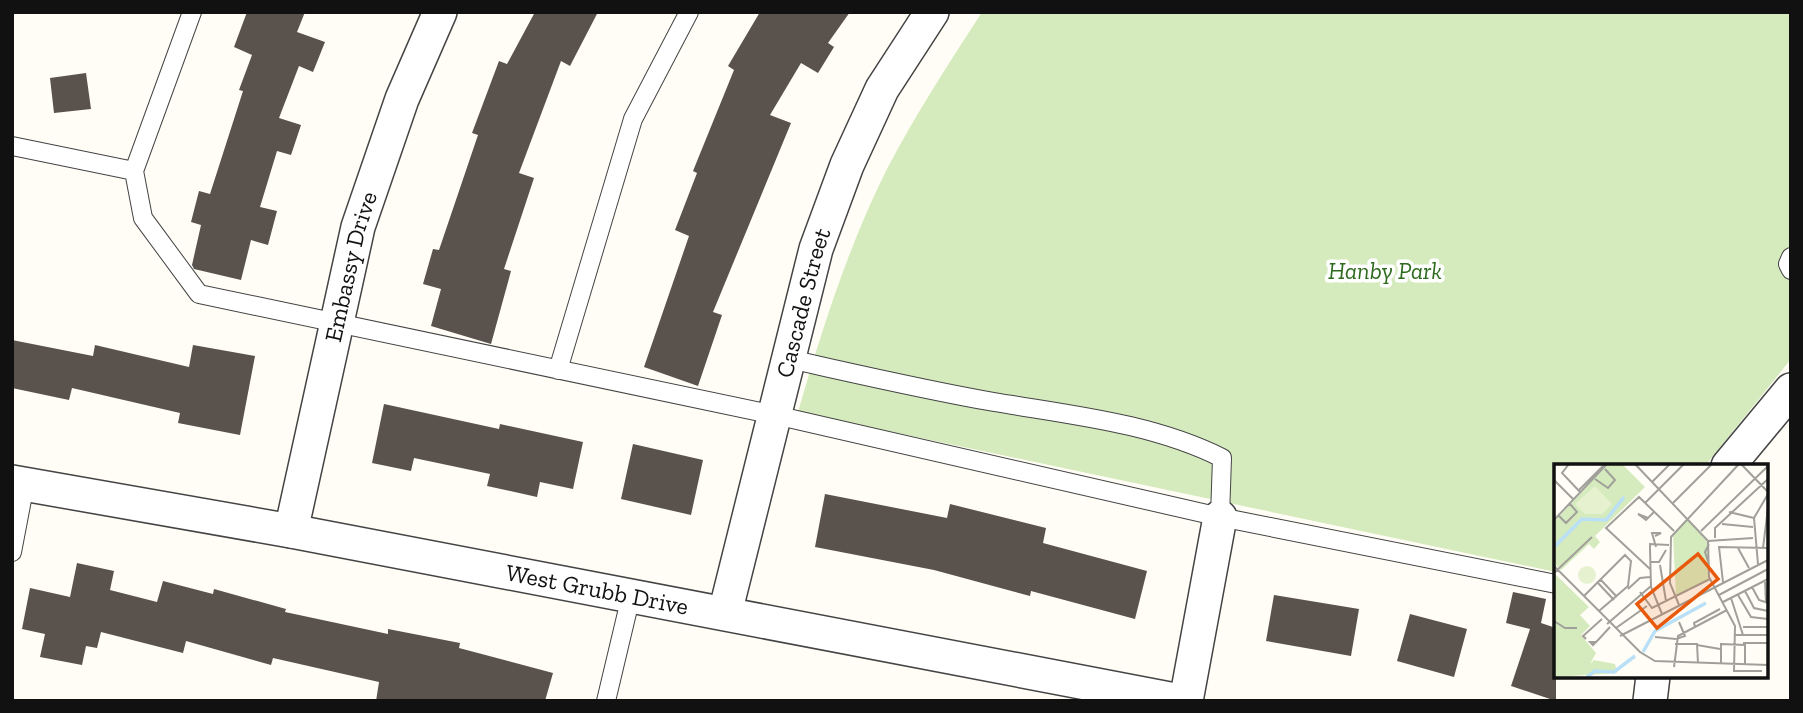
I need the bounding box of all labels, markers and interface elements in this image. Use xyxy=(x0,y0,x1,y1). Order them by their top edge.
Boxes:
street label: Embassy Drive xyxy=(318,187,383,345)
street label: Cascade Street xyxy=(769,224,837,380)
park label: Hanby Park xyxy=(1328,256,1442,285)
inset map xyxy=(1554,464,1768,678)
street label: West Grubb Drive xyxy=(504,557,691,621)

